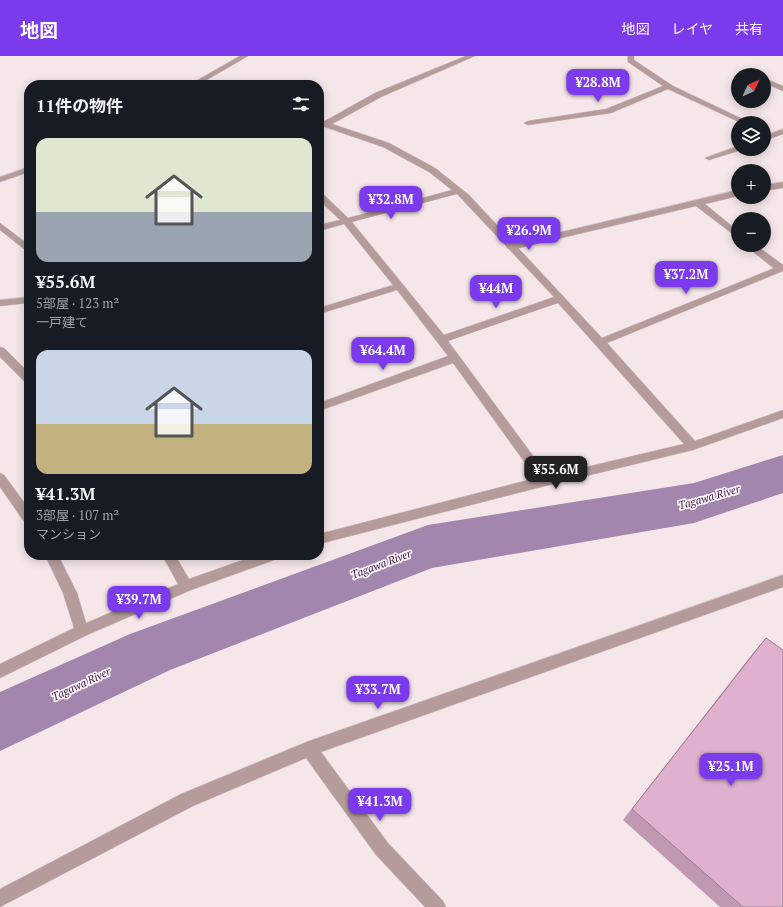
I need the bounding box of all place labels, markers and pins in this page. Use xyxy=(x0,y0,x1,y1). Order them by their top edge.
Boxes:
pin: ¥28.8M xyxy=(565,69,631,103)
pin: ¥32.8M xyxy=(358,186,424,220)
pin: ¥26.9M xyxy=(496,217,562,251)
pin: ¥37.2M xyxy=(653,261,719,295)
pin: ¥44M xyxy=(472,275,520,309)
pin: ¥64.4M xyxy=(350,337,416,371)
pin: ¥55.6M xyxy=(523,456,589,490)
pin: ¥39.7M xyxy=(106,586,172,620)
pin: ¥33.7M xyxy=(345,676,411,710)
pin: ¥25.1M xyxy=(698,753,764,787)
pin: ¥41.3M xyxy=(347,788,413,822)

